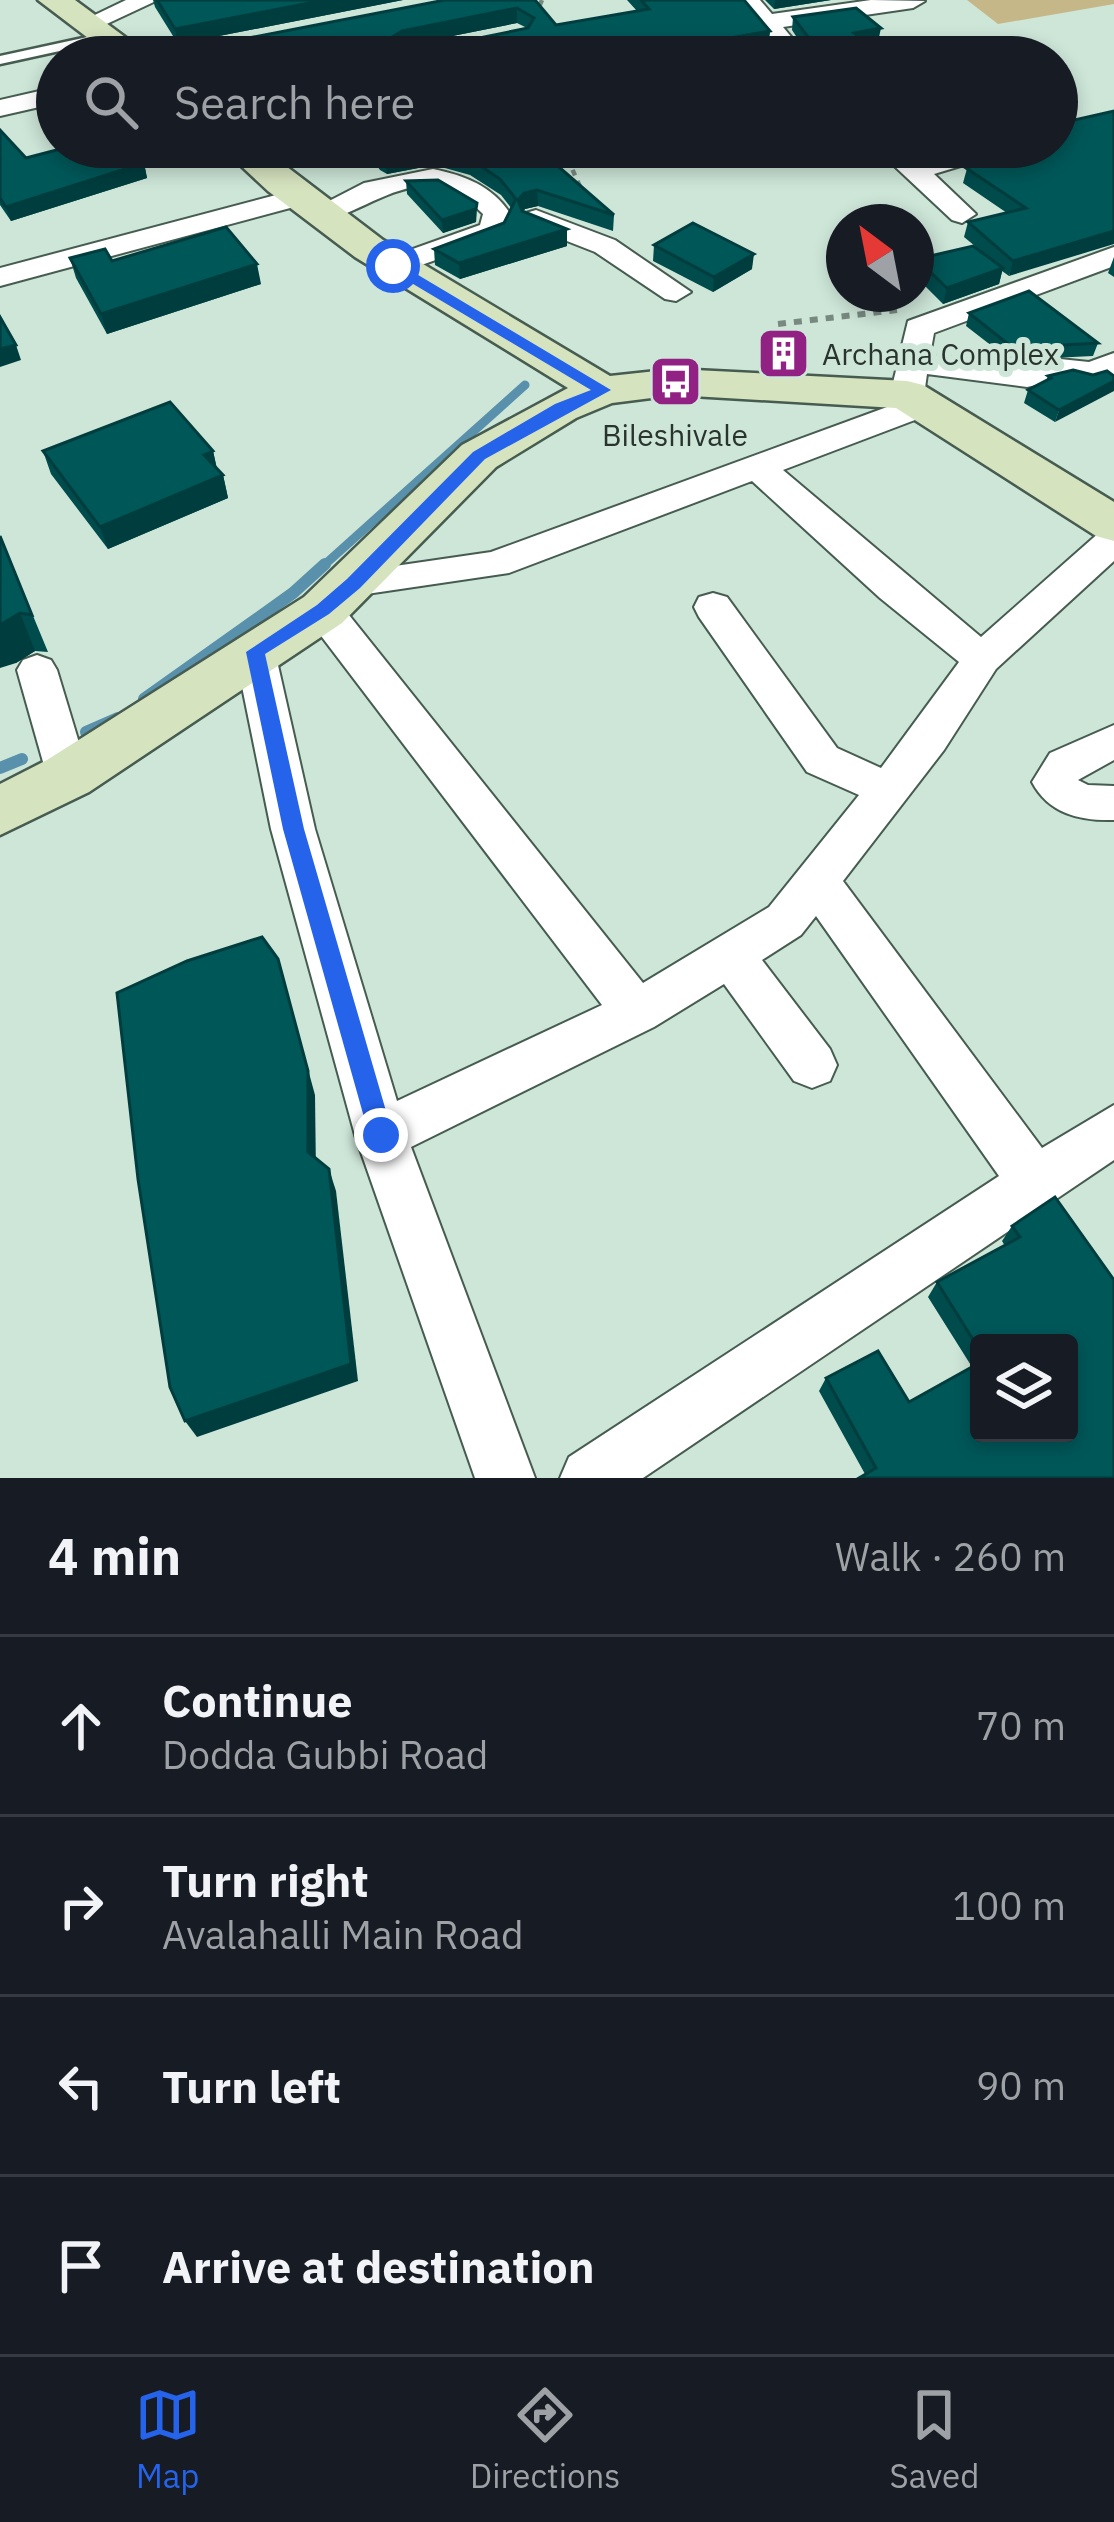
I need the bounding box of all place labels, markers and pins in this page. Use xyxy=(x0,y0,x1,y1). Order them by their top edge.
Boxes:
building icon: Archana Complex xyxy=(755,325,811,381)
place label: Archana Complex xyxy=(822,334,1059,373)
bus stop icon: Bileshivale xyxy=(647,354,703,410)
place label: Bileshivale xyxy=(602,415,748,454)

